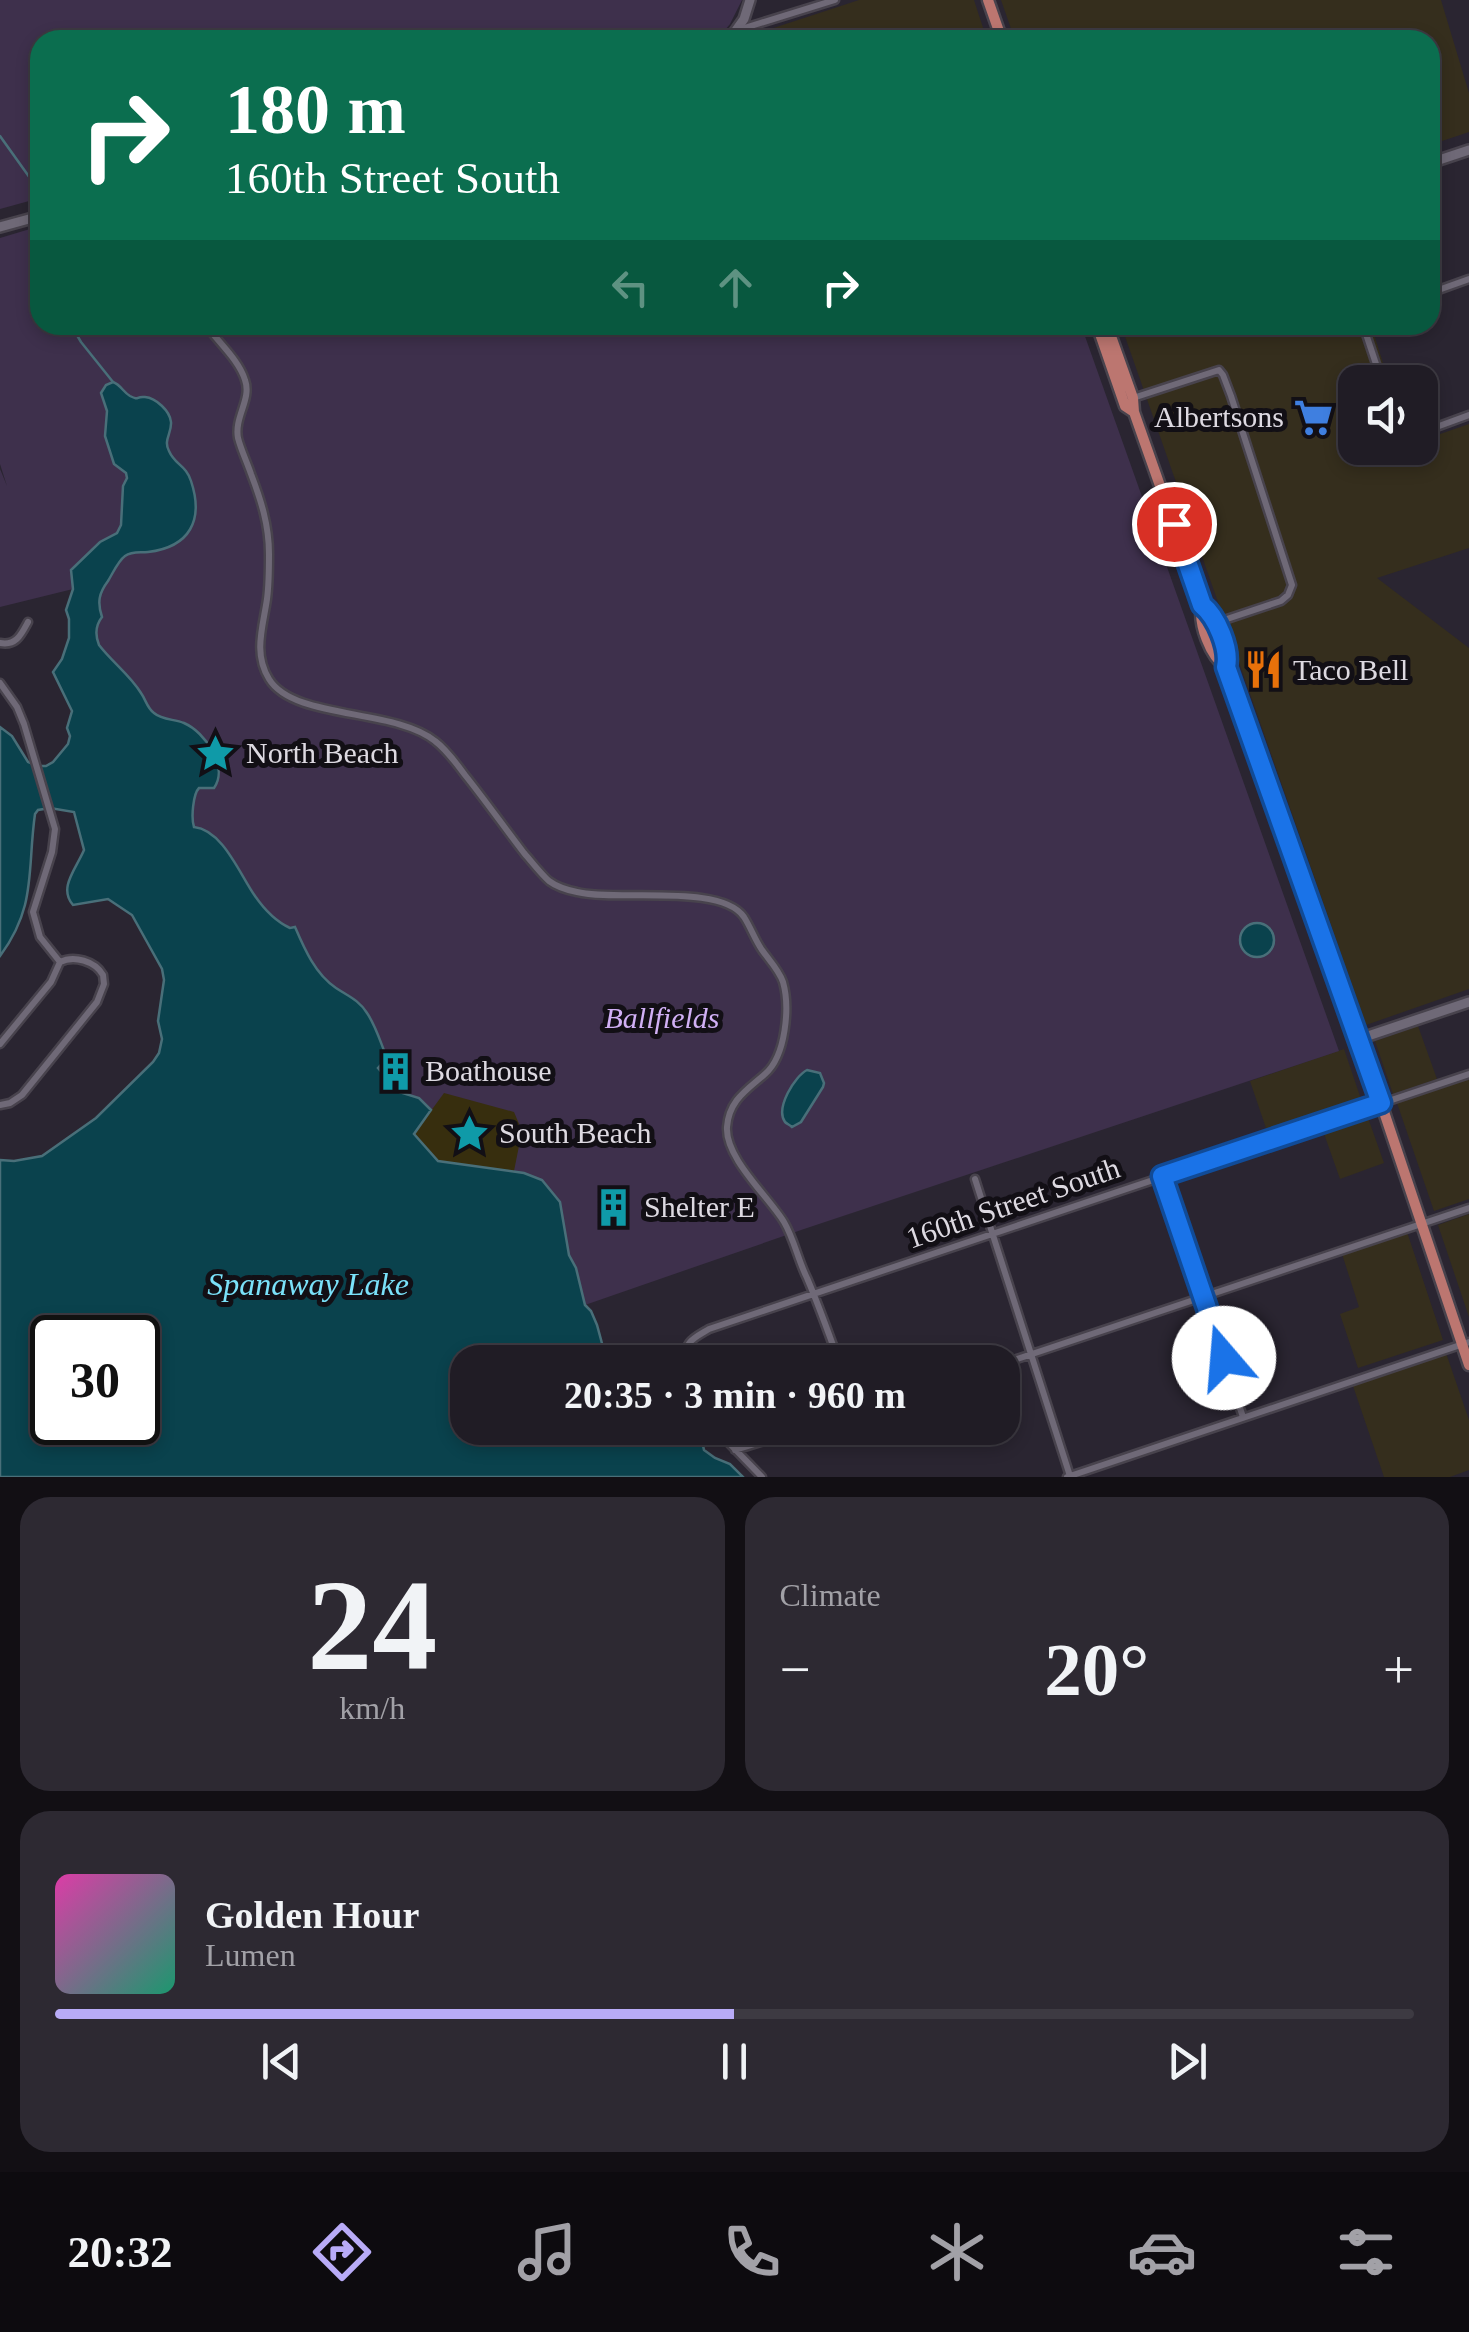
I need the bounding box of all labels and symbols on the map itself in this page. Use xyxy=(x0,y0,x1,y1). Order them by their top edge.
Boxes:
supermarket icon: Albertsons xyxy=(1293,396,1335,438)
place label: Albertsons xyxy=(1154,400,1284,433)
pin xyxy=(1132,482,1217,567)
restaurant icon: Taco Bell xyxy=(1242,649,1284,691)
place label: Taco Bell xyxy=(1293,653,1408,686)
place icon: North Beach xyxy=(195,732,237,774)
place label: North Beach xyxy=(246,736,398,769)
park label: Ballfields xyxy=(605,1001,720,1034)
building icon: Boathouse xyxy=(374,1050,416,1092)
place label: Boathouse xyxy=(425,1054,552,1087)
place icon: South Beach xyxy=(448,1112,490,1154)
place label: South Beach xyxy=(499,1116,651,1149)
street label: 160th Street South xyxy=(902,1151,1124,1254)
building icon: Shelter E xyxy=(593,1186,635,1228)
place label: Shelter E xyxy=(644,1190,755,1223)
water label: Spanaway Lake xyxy=(207,1266,409,1302)
position arrow xyxy=(1172,1306,1276,1410)
speed limit sign: 30 xyxy=(30,1315,160,1445)

